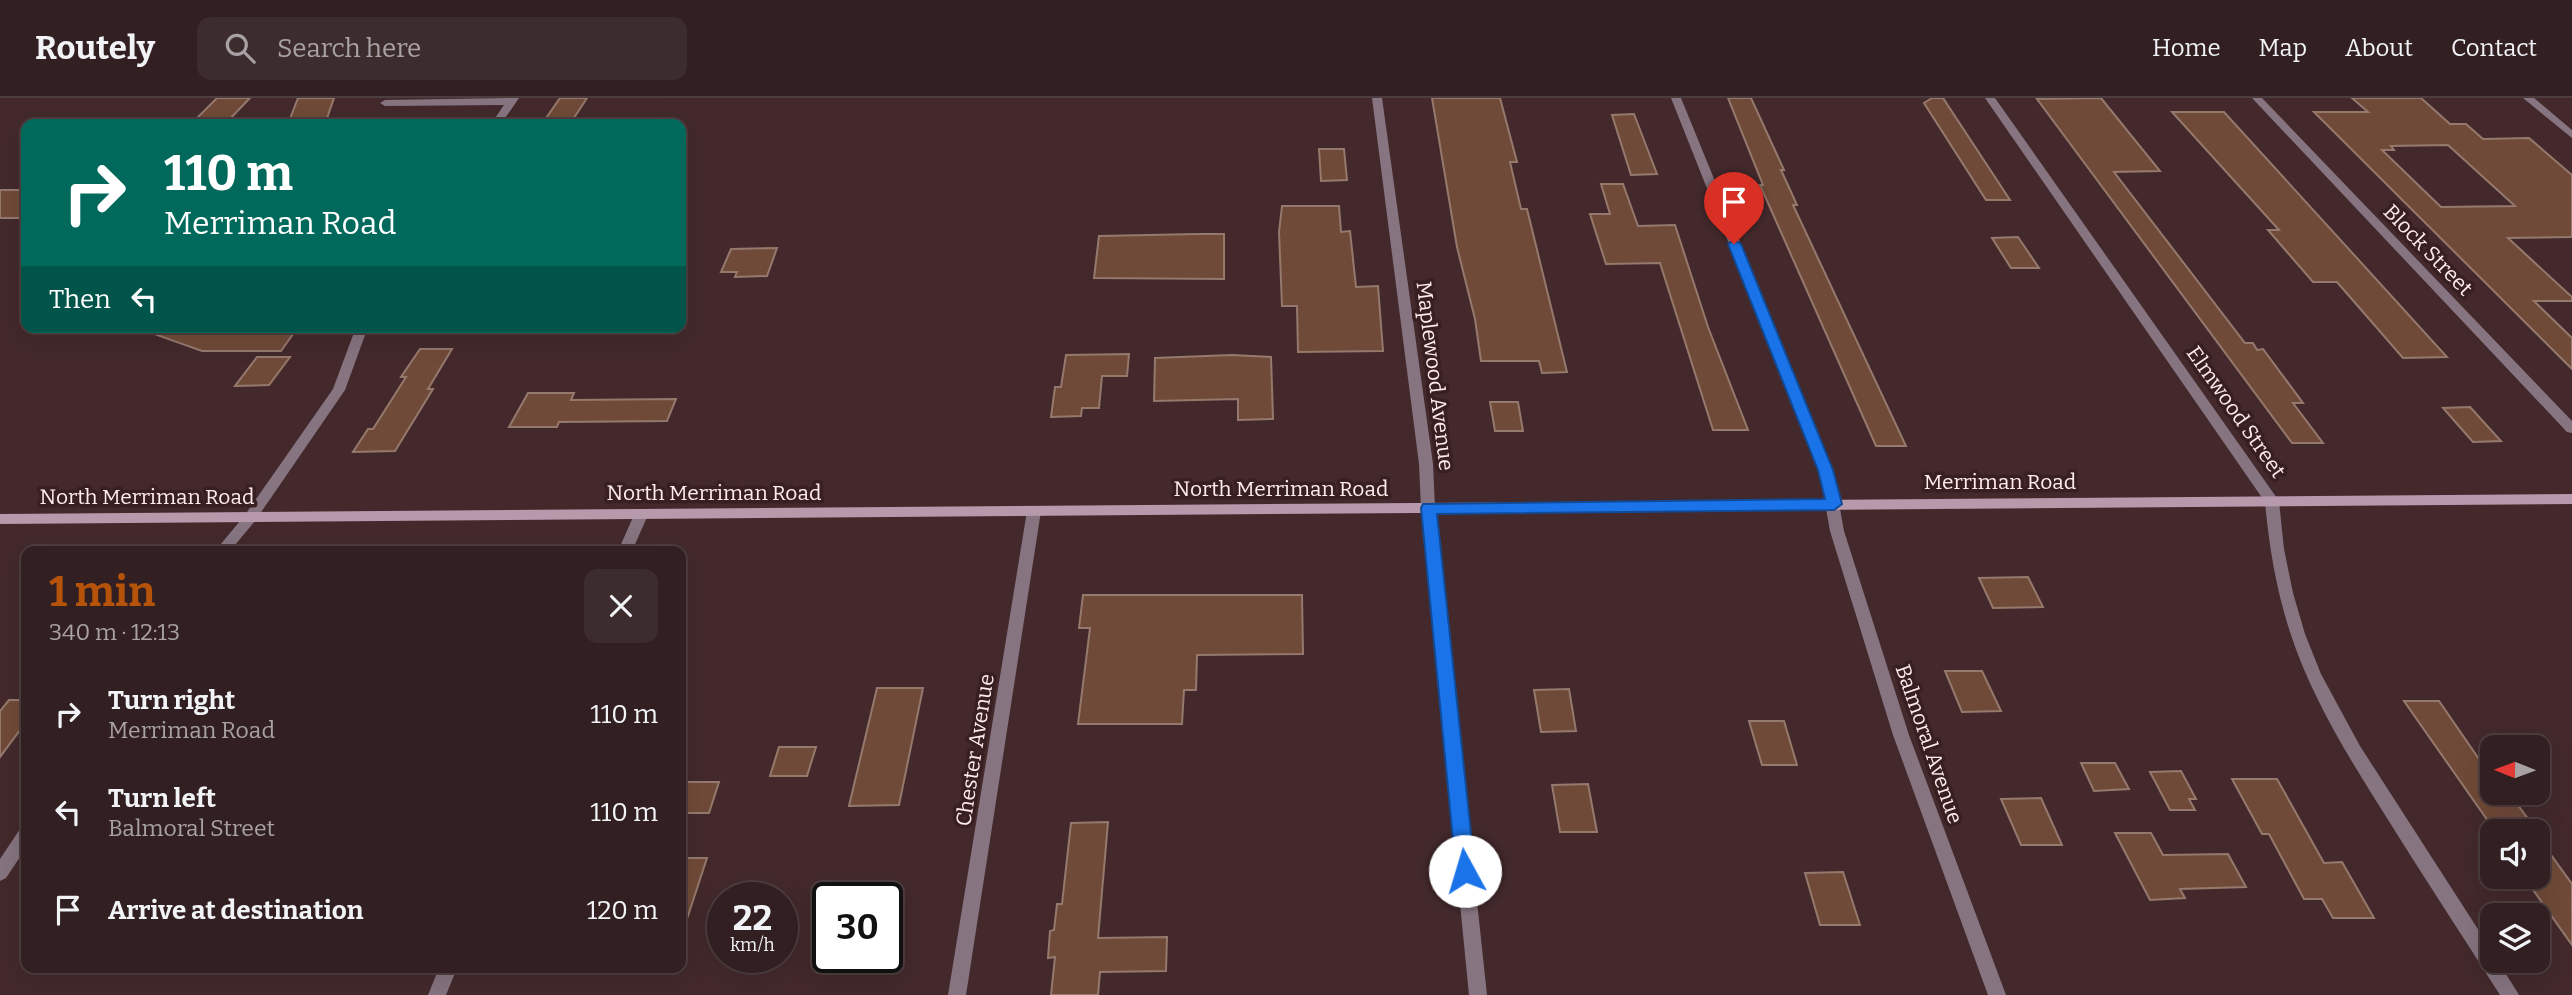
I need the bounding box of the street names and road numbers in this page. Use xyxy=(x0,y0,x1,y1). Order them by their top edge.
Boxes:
street label: Block Street xyxy=(2378,199,2478,301)
street label: Maplewood Avenue xyxy=(1410,280,1460,472)
street label: Elmwood Street xyxy=(2181,341,2291,483)
street label: Merriman Road xyxy=(1924,469,2076,495)
street label: North Merriman Road xyxy=(1174,476,1388,502)
street label: North Merriman Road xyxy=(607,480,821,506)
street label: North Merriman Road xyxy=(40,484,254,510)
street label: Balmoral Avenue xyxy=(1890,661,1968,827)
street label: Chester Avenue xyxy=(950,672,1000,828)

